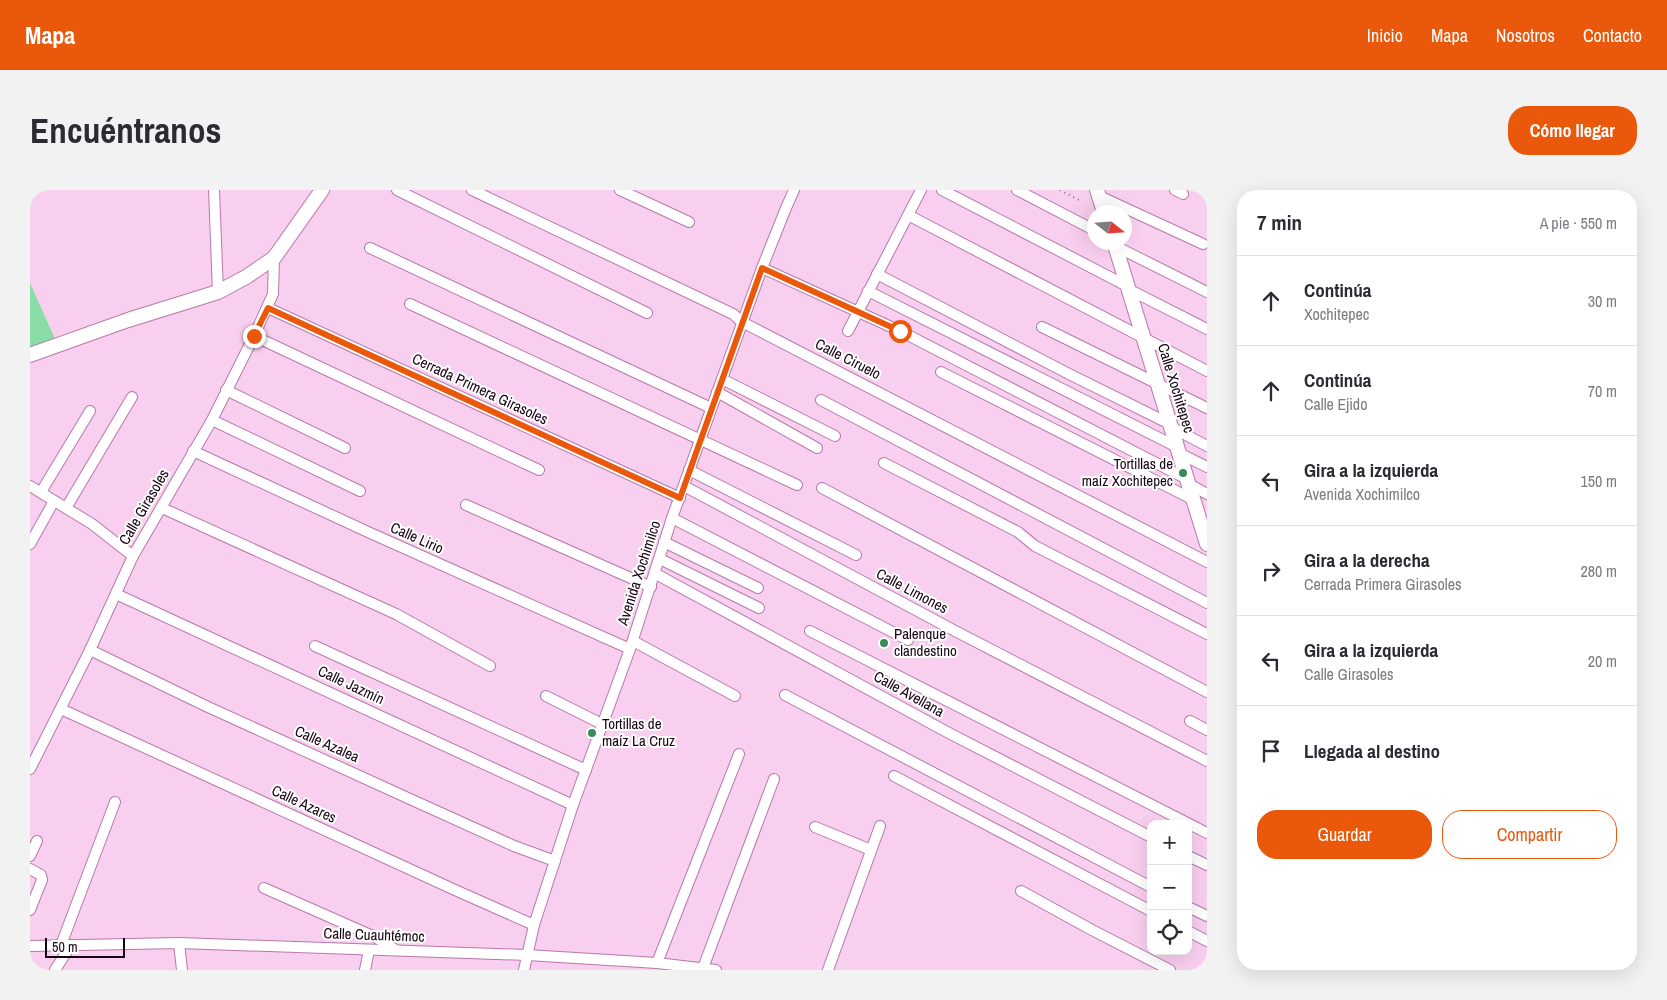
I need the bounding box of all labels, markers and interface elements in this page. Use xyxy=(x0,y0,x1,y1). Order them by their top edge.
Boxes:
text: Mapa xyxy=(25,19,75,51)
text: Inicio xyxy=(1367,23,1403,48)
text: Mapa xyxy=(1431,23,1468,48)
text: Nosotros xyxy=(1496,23,1555,48)
text: Contacto xyxy=(1583,23,1642,48)
button: Cómo llegar xyxy=(1508,106,1637,155)
text: Encuéntranos xyxy=(30,107,221,154)
north arrow xyxy=(1087,205,1132,250)
text: 7 min xyxy=(1257,208,1302,237)
text: A pie · 550 m xyxy=(1540,212,1617,234)
text: Continúa xyxy=(1304,277,1372,303)
icon: ahead xyxy=(1257,287,1285,315)
text: 30 m xyxy=(1588,290,1617,312)
text: Xochitepec xyxy=(1304,303,1369,325)
route start xyxy=(889,320,912,343)
route end xyxy=(243,325,266,348)
street label: Calle Ciruelo xyxy=(812,333,885,384)
street label: Calle Xochitepec xyxy=(1153,340,1200,435)
street label: Cerrada Primera Girasoles xyxy=(409,348,552,429)
text: Continúa xyxy=(1304,367,1372,393)
icon: ahead xyxy=(1257,377,1285,405)
text: 70 m xyxy=(1588,380,1617,402)
text: Calle Ejido xyxy=(1304,393,1367,415)
place label: Tortillas de maíz Xochitepec xyxy=(1082,453,1173,491)
text: Gira a la izquierda xyxy=(1304,457,1438,483)
street label: Calle Girasoles xyxy=(113,465,174,548)
marker: Tortillas de maíz Xochitepec xyxy=(1177,467,1189,479)
icon: left xyxy=(1257,467,1285,495)
text: 150 m xyxy=(1581,470,1617,492)
text: Avenida Xochimilco xyxy=(1304,483,1420,505)
street label: Calle Lirio xyxy=(387,517,447,559)
street label: Avenida Xochimilco xyxy=(611,518,665,629)
text: Gira a la derecha xyxy=(1304,547,1430,573)
icon: right xyxy=(1257,557,1285,585)
text: 280 m xyxy=(1581,560,1617,582)
street label: Calle Limones xyxy=(873,563,952,618)
text: Cerrada Primera Girasoles xyxy=(1304,573,1462,595)
place label: Palenque clandestino xyxy=(894,623,957,661)
marker: Palenque clandestino xyxy=(878,637,890,649)
text: Gira a la izquierda xyxy=(1304,637,1438,663)
icon: left xyxy=(1257,647,1285,675)
text: 20 m xyxy=(1588,650,1617,672)
street label: Calle Jazmín xyxy=(315,660,388,709)
text: Calle Girasoles xyxy=(1304,663,1394,685)
street label: Calle Avellana xyxy=(870,666,948,722)
place label: Tortillas de maíz La Cruz xyxy=(602,713,675,751)
street label: Calle Azalea xyxy=(292,720,363,767)
marker: Tortillas de maíz La Cruz xyxy=(586,727,598,739)
icon: arrive xyxy=(1257,737,1285,765)
text: Llegada al destino xyxy=(1304,738,1440,764)
street label: Calle Azares xyxy=(268,779,340,828)
button: Guardar xyxy=(1257,810,1432,859)
button: Compartir xyxy=(1442,810,1617,859)
map controls xyxy=(1147,820,1192,955)
button: + xyxy=(1147,820,1192,865)
button: − xyxy=(1147,865,1192,910)
button: locate xyxy=(1147,910,1192,955)
street label: Calle Cuauhtémoc xyxy=(323,922,425,947)
scale bar xyxy=(45,935,125,958)
text: 50 m xyxy=(52,938,78,956)

